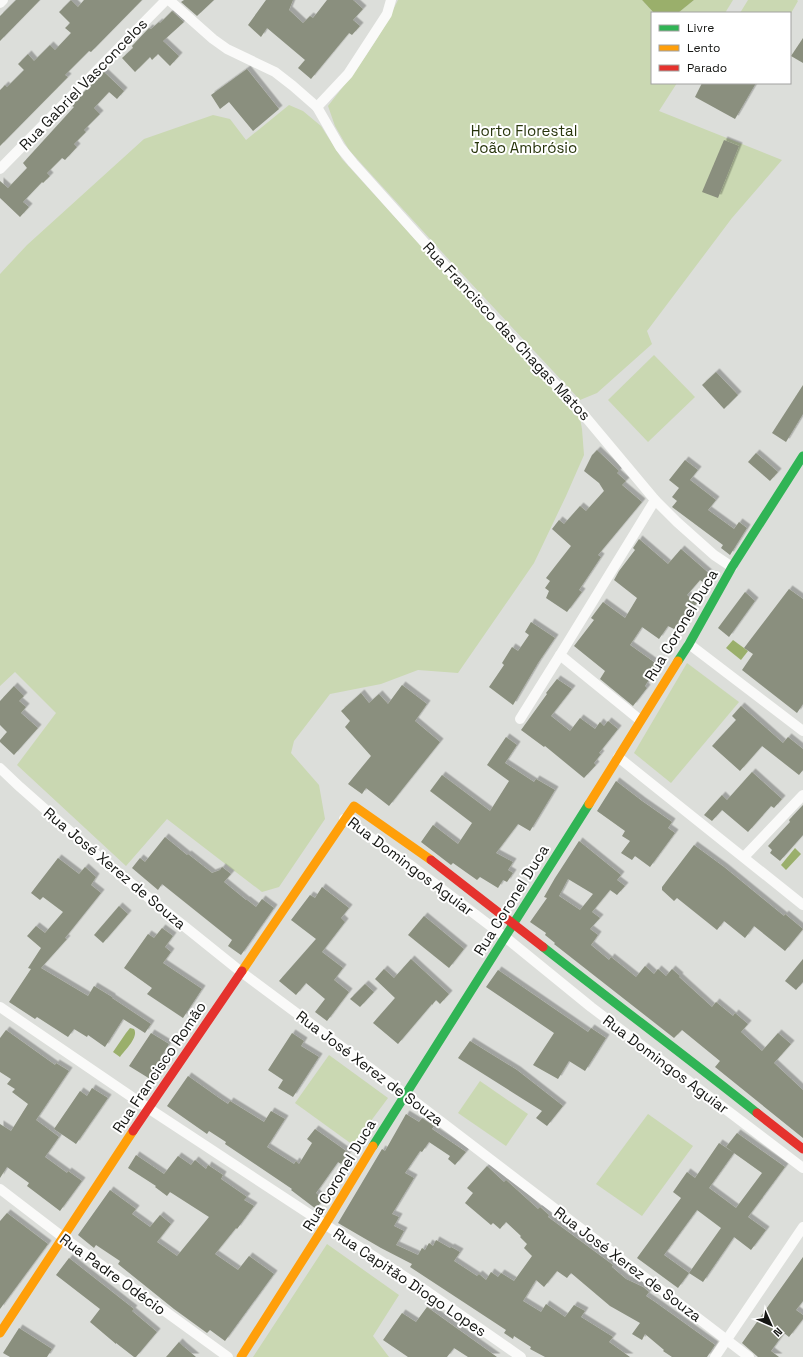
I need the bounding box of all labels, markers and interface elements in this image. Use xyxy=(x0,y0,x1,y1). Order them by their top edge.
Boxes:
legend xyxy=(651,12,791,84)
street label: Rua Gabriel Vasconcelos xyxy=(15,14,151,154)
text: Livre xyxy=(687,20,714,36)
text: Lento xyxy=(687,40,721,56)
text: Parado xyxy=(687,60,727,76)
park label: Horto Florestal João Ambrósio xyxy=(471,121,577,157)
street label: Rua Francisco das Chagas Matos xyxy=(419,238,595,424)
street label: Rua Coronel Duca xyxy=(640,565,722,684)
street label: Rua José Xerez de Souza xyxy=(40,803,190,933)
street label: Rua Domingos Aguiar xyxy=(344,812,478,920)
street label: Rua Coronel Duca xyxy=(469,841,553,959)
street label: Rua Francisco Romão xyxy=(108,998,210,1136)
street label: Rua José Xerez de Souza xyxy=(292,1006,448,1130)
street label: Rua Domingos Aguiar xyxy=(599,1010,733,1118)
street label: Rua Coronel Duca xyxy=(298,1115,380,1234)
street label: Rua José Xerez de Souza xyxy=(550,1202,706,1326)
street label: Rua Capitão Diogo Lopes xyxy=(330,1224,490,1340)
street label: Rua Padre Odécio xyxy=(56,1229,170,1319)
north arrow xyxy=(751,1305,791,1345)
text: N xyxy=(771,1325,786,1340)

